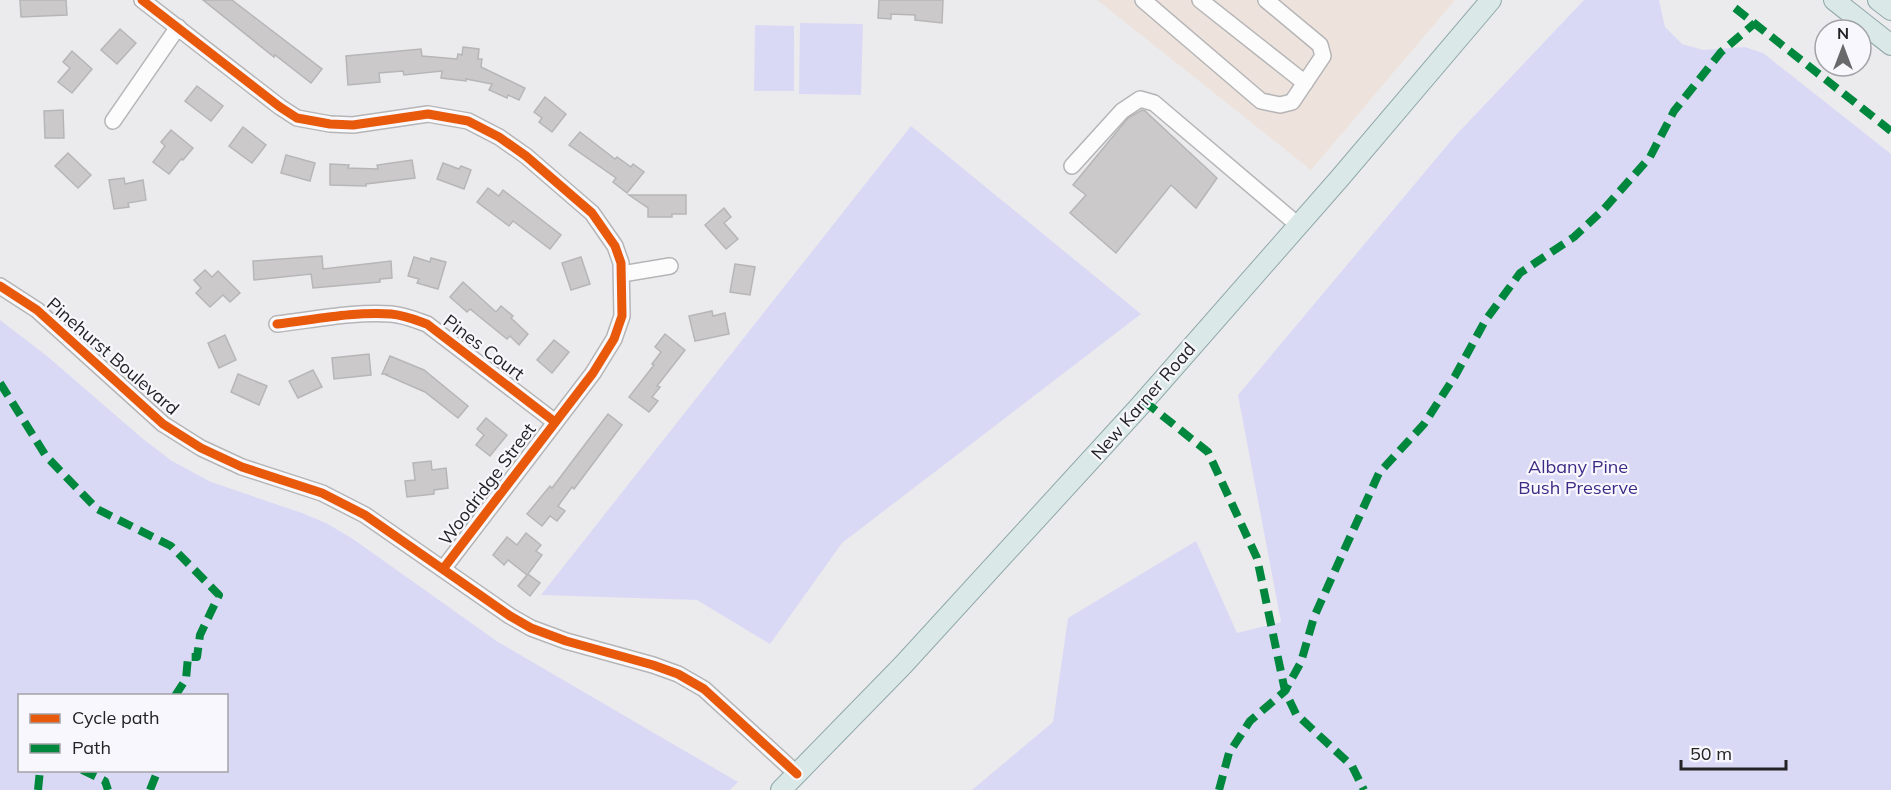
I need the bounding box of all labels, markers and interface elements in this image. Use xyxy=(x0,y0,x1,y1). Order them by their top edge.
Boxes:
north arrow xyxy=(1813,18,1873,78)
text: N xyxy=(1837,23,1849,43)
street label: Pinehurst Boulevard xyxy=(42,292,184,420)
street label: Pines Court xyxy=(439,309,529,385)
street label: New Karner Road xyxy=(1086,338,1200,464)
street label: Woodridge Street xyxy=(434,418,540,550)
park label: Albany Pine Bush Preserve xyxy=(1518,455,1638,499)
legend xyxy=(18,694,228,772)
text: Cycle path xyxy=(72,706,159,729)
scale bar xyxy=(1681,733,1786,771)
text: Path xyxy=(72,736,111,759)
text: 50 m xyxy=(1690,742,1732,765)

